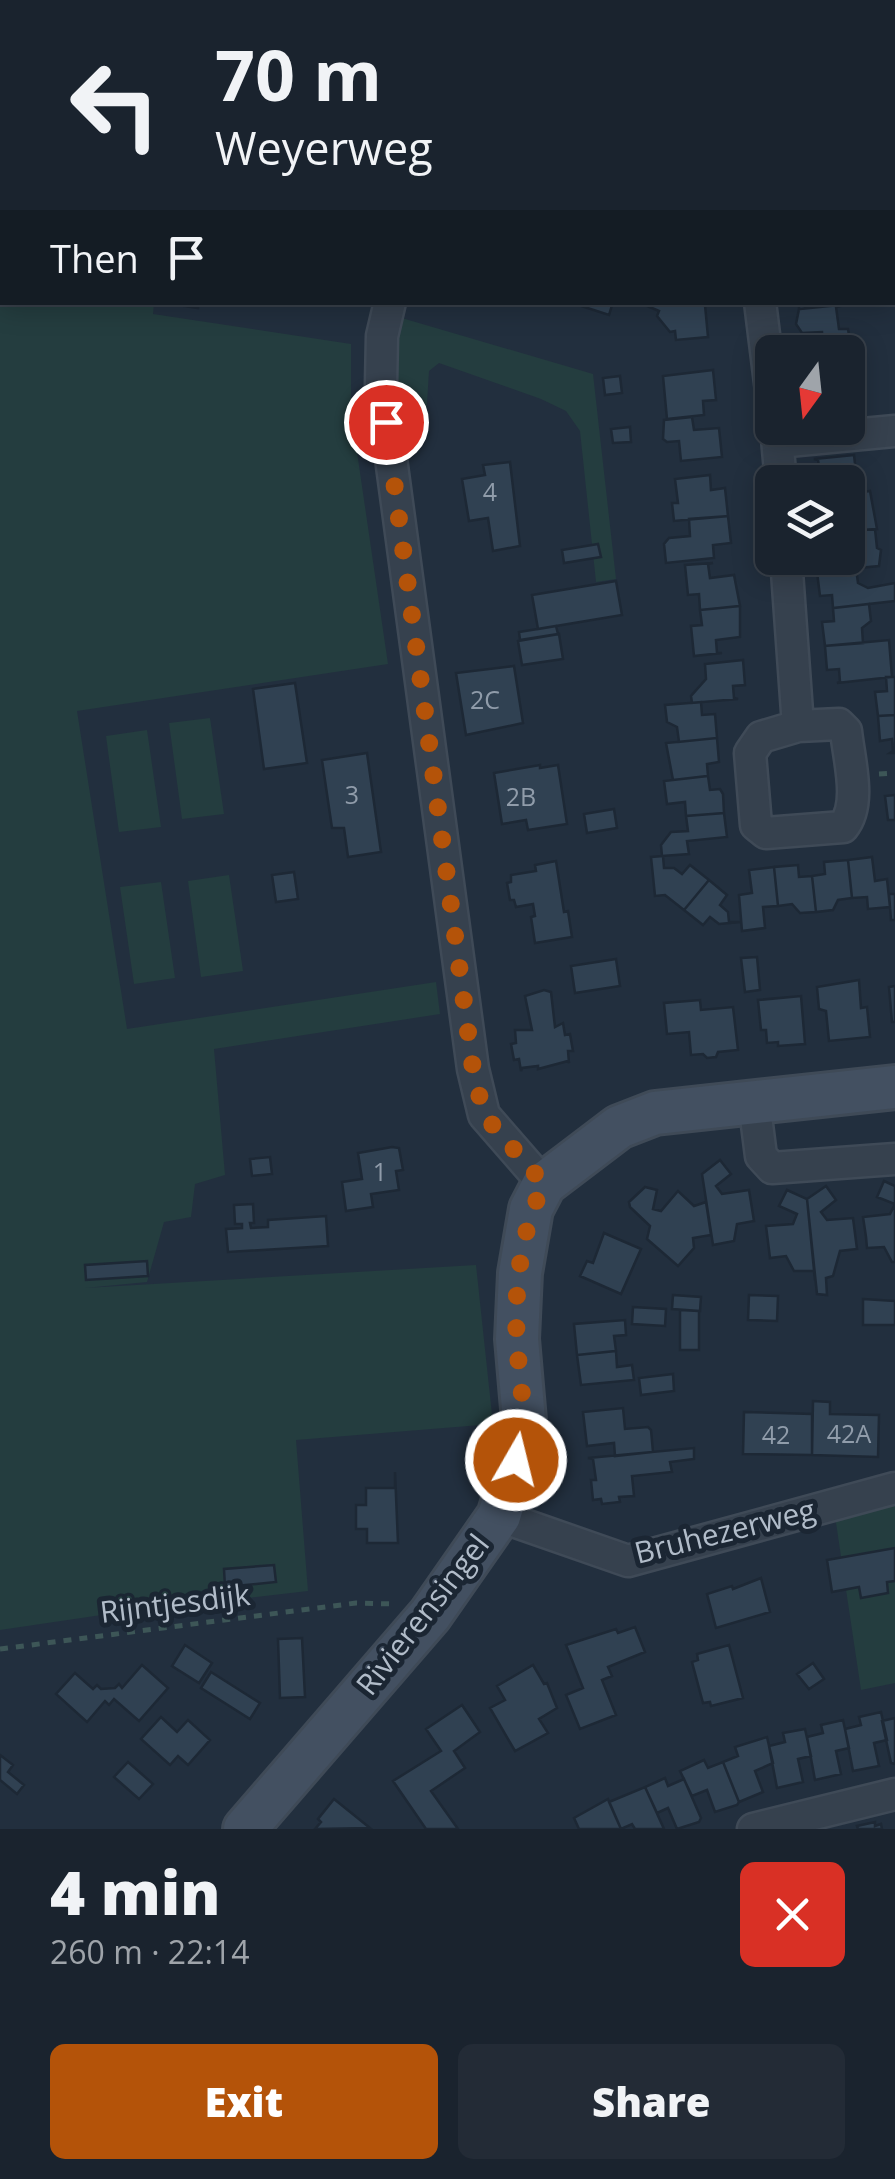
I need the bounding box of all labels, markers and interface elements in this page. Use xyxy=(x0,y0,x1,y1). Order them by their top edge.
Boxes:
text: 70 m xyxy=(215,26,382,122)
icon: left xyxy=(50,40,180,170)
text: Weyerweg xyxy=(215,117,433,178)
icon: arrive xyxy=(159,230,214,285)
text: Then xyxy=(50,232,139,284)
north arrow xyxy=(755,335,865,445)
map controls xyxy=(755,335,865,575)
pin xyxy=(344,380,429,465)
icon: arrive xyxy=(359,395,414,450)
button: layers xyxy=(755,465,865,575)
house number: 4 xyxy=(483,474,497,508)
house number: 2C xyxy=(470,682,500,716)
house number: 3 xyxy=(345,777,359,811)
house number: 2B xyxy=(506,779,536,813)
house number: 1 xyxy=(373,1154,387,1188)
position arrow xyxy=(464,1408,568,1512)
house number: 42A xyxy=(827,1416,871,1450)
house number: 42 xyxy=(762,1417,790,1451)
street label: Bruhezerweg xyxy=(630,1488,819,1573)
street label: Rivierensingel xyxy=(346,1525,498,1703)
street label: Rijntjesdijk xyxy=(98,1573,252,1632)
text: 4 min xyxy=(50,1851,220,1933)
button: close xyxy=(740,1862,845,1967)
text: 260 m · 22:14 xyxy=(50,1930,249,1973)
button: Exit xyxy=(50,2044,438,2159)
button: Share xyxy=(458,2044,845,2159)

